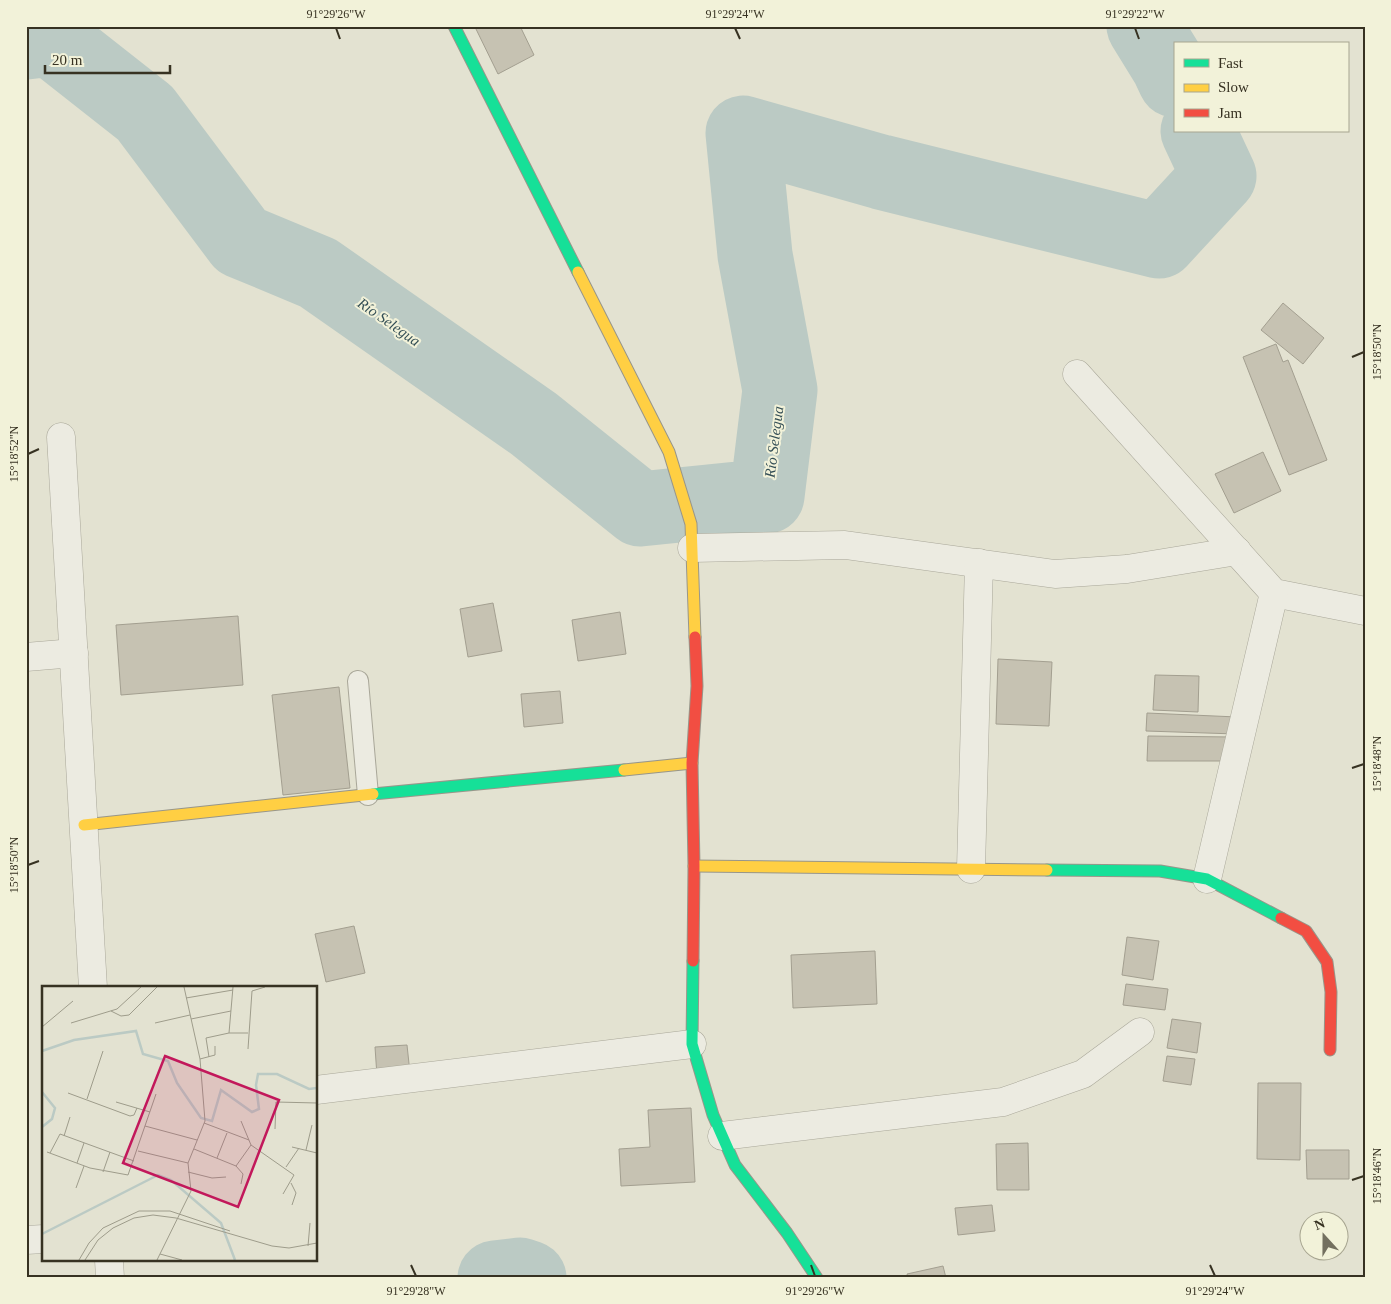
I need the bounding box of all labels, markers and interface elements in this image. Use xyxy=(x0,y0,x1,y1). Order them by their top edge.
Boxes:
text: 91°29'26"W xyxy=(306,7,366,21)
text: 91°29'24"W xyxy=(705,7,765,21)
text: 91°29'22"W xyxy=(1105,7,1165,21)
scale bar xyxy=(45,42,170,74)
legend xyxy=(1174,42,1348,132)
text: 20 m xyxy=(52,52,83,68)
text: Fast xyxy=(1218,55,1244,71)
text: Slow xyxy=(1218,79,1249,95)
text: Jam xyxy=(1218,105,1242,121)
water label: Río Selegua xyxy=(354,294,423,349)
text: 15°18'50"N xyxy=(1370,323,1384,380)
water label: Río Selegua xyxy=(762,405,786,480)
text: 15°18'52"N xyxy=(7,425,21,482)
text: 15°18'48"N xyxy=(1370,735,1384,792)
text: 15°18'50"N xyxy=(7,836,21,893)
inset map xyxy=(42,986,318,1262)
text: 15°18'46"N xyxy=(1370,1147,1384,1204)
north arrow xyxy=(1298,1212,1348,1262)
text: N xyxy=(1312,1216,1327,1233)
text: 91°29'28"W xyxy=(386,1284,446,1298)
text: 91°29'26"W xyxy=(785,1284,845,1298)
text: 91°29'24"W xyxy=(1185,1284,1245,1298)

